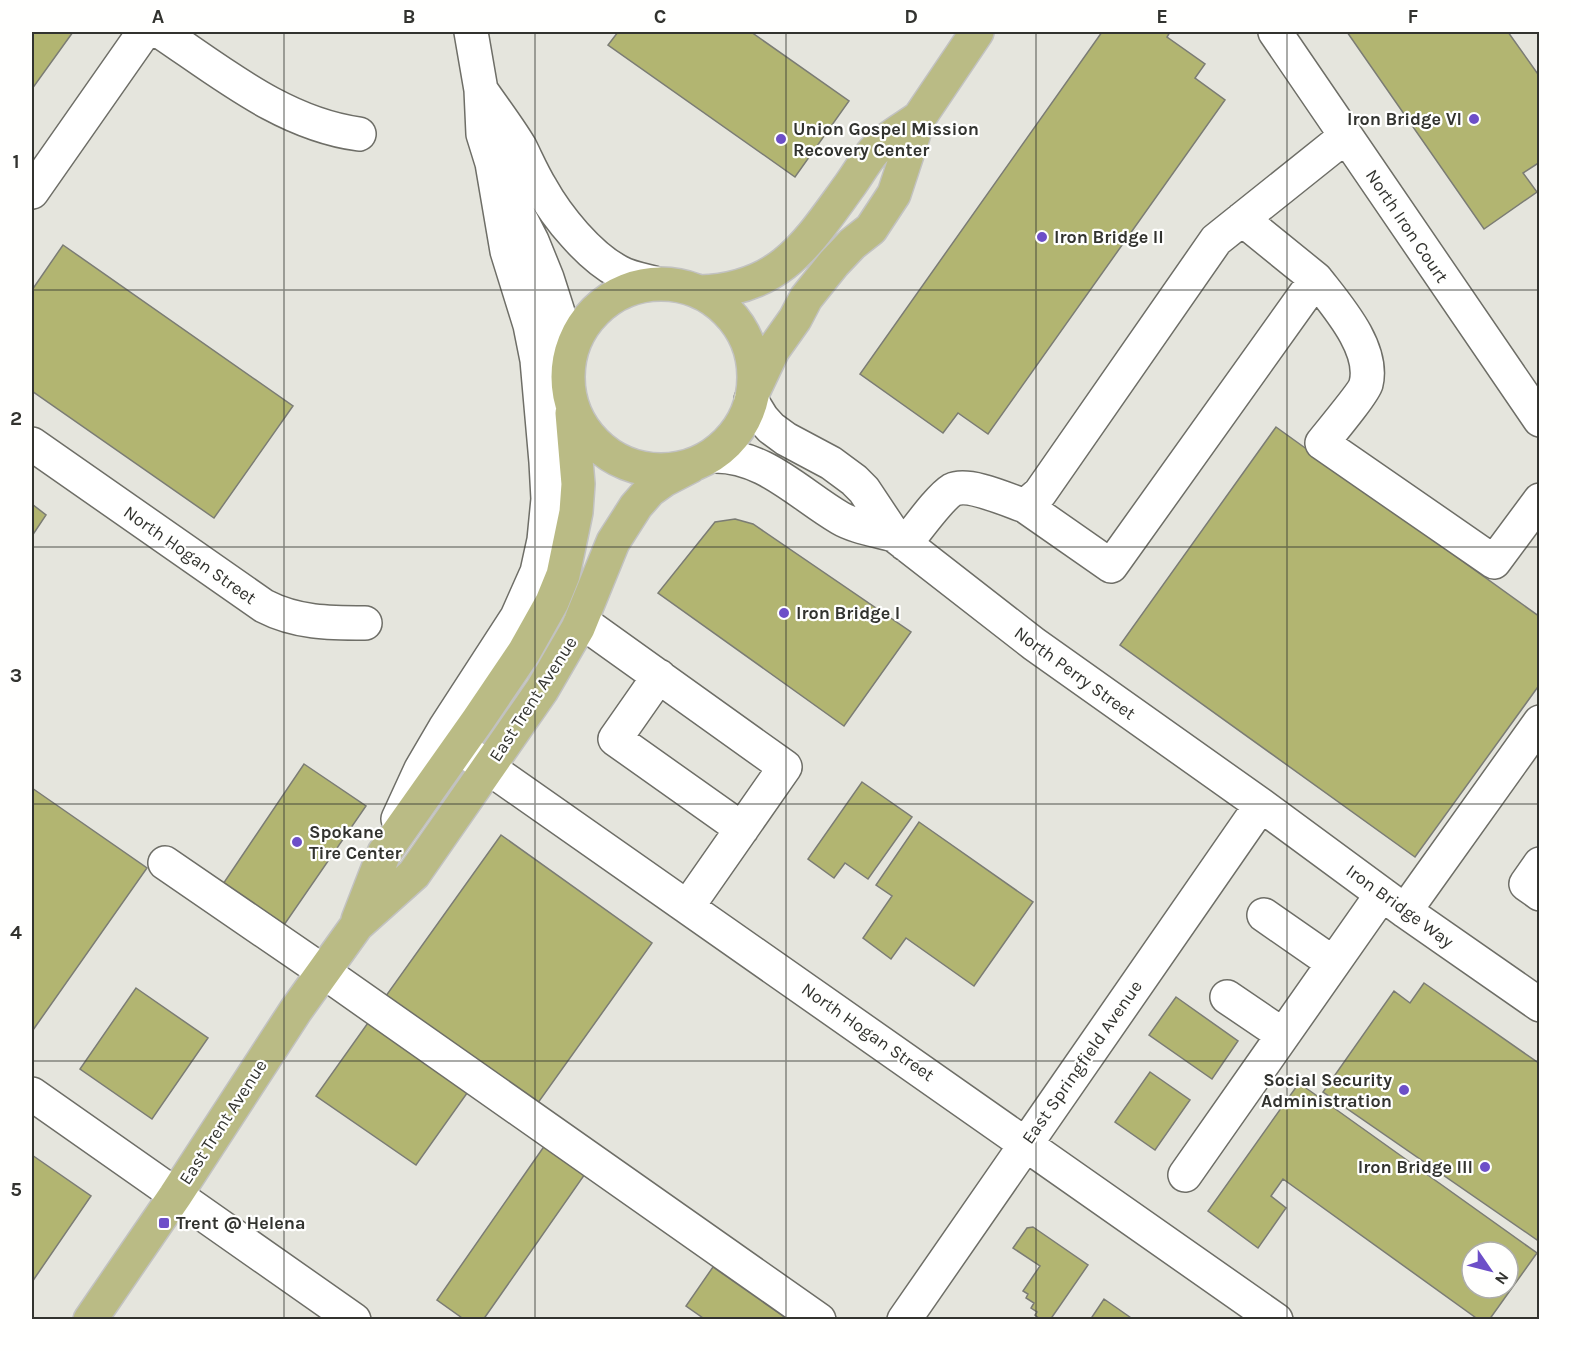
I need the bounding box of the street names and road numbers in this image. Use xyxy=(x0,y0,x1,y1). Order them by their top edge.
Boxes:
street label: North Iron Court xyxy=(1361,165,1453,287)
street label: North Hogan Street xyxy=(119,501,261,609)
street label: North Perry Street xyxy=(1010,622,1140,725)
street label: East Trent Avenue xyxy=(484,632,582,766)
street label: Iron Bridge Way xyxy=(1342,860,1459,953)
street label: East Springfield Avenue xyxy=(1017,976,1147,1148)
street label: North Hogan Street xyxy=(797,978,939,1086)
street label: East Trent Avenue xyxy=(174,1055,272,1189)

